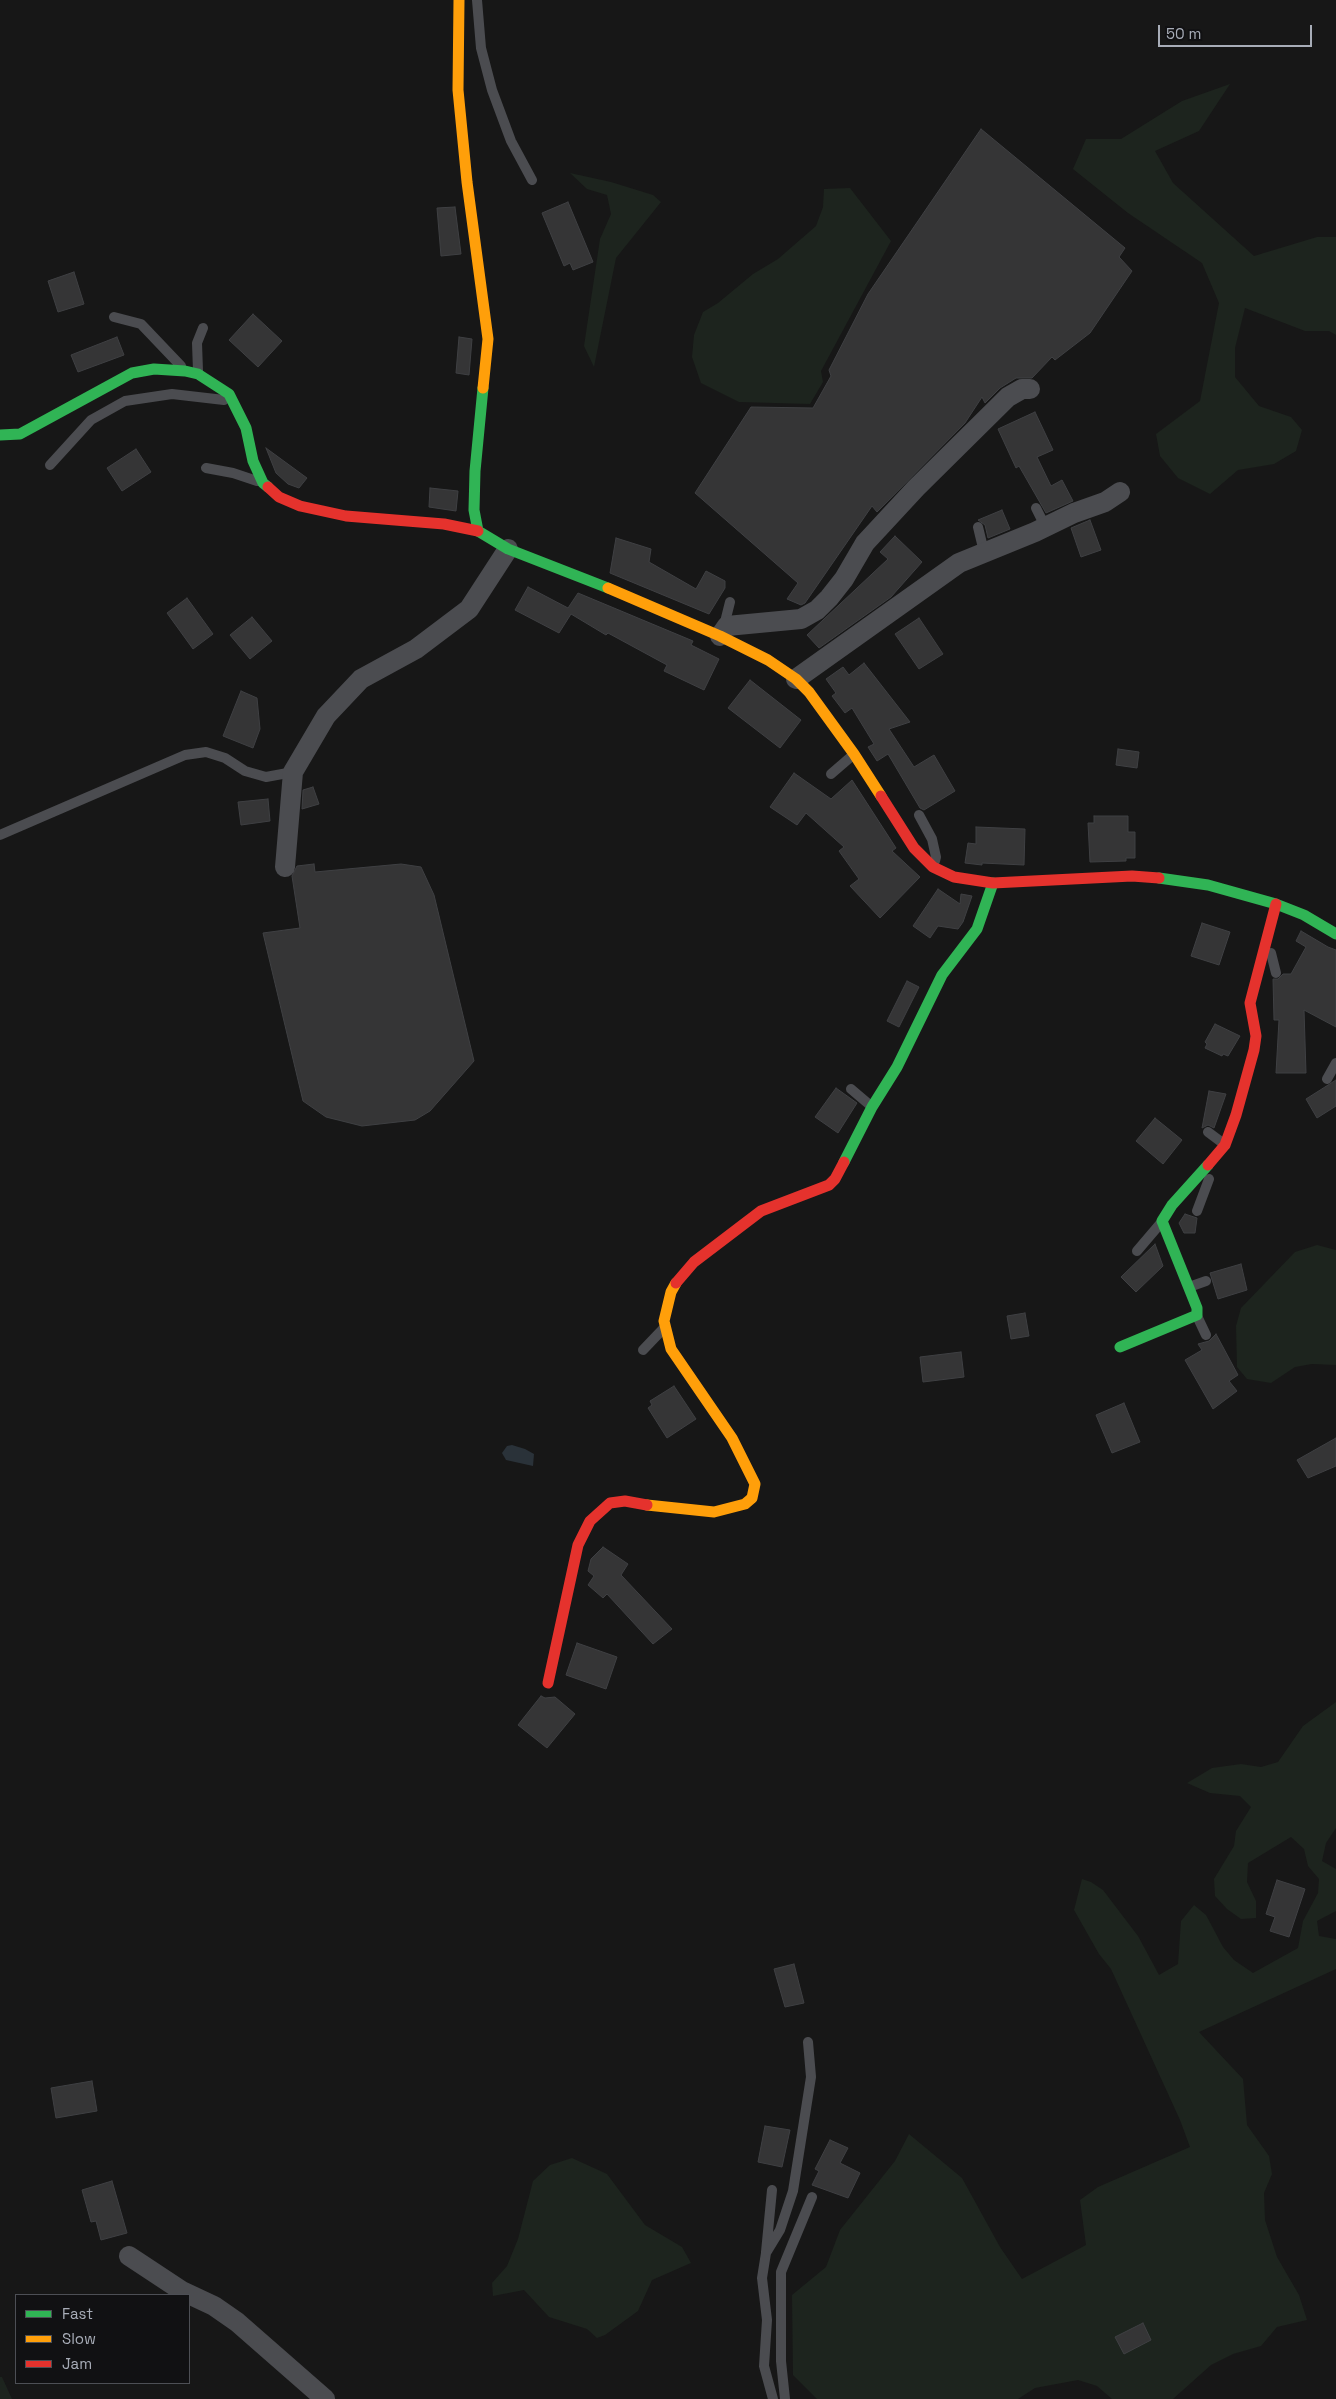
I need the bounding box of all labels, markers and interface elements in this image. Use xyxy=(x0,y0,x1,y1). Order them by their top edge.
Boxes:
scale bar xyxy=(1161,15,1315,47)
text: 50 m xyxy=(1166,24,1201,43)
legend xyxy=(15,2294,190,2384)
text: Fast xyxy=(62,2304,93,2323)
text: Slow xyxy=(62,2329,96,2348)
text: Jam xyxy=(62,2354,92,2373)

